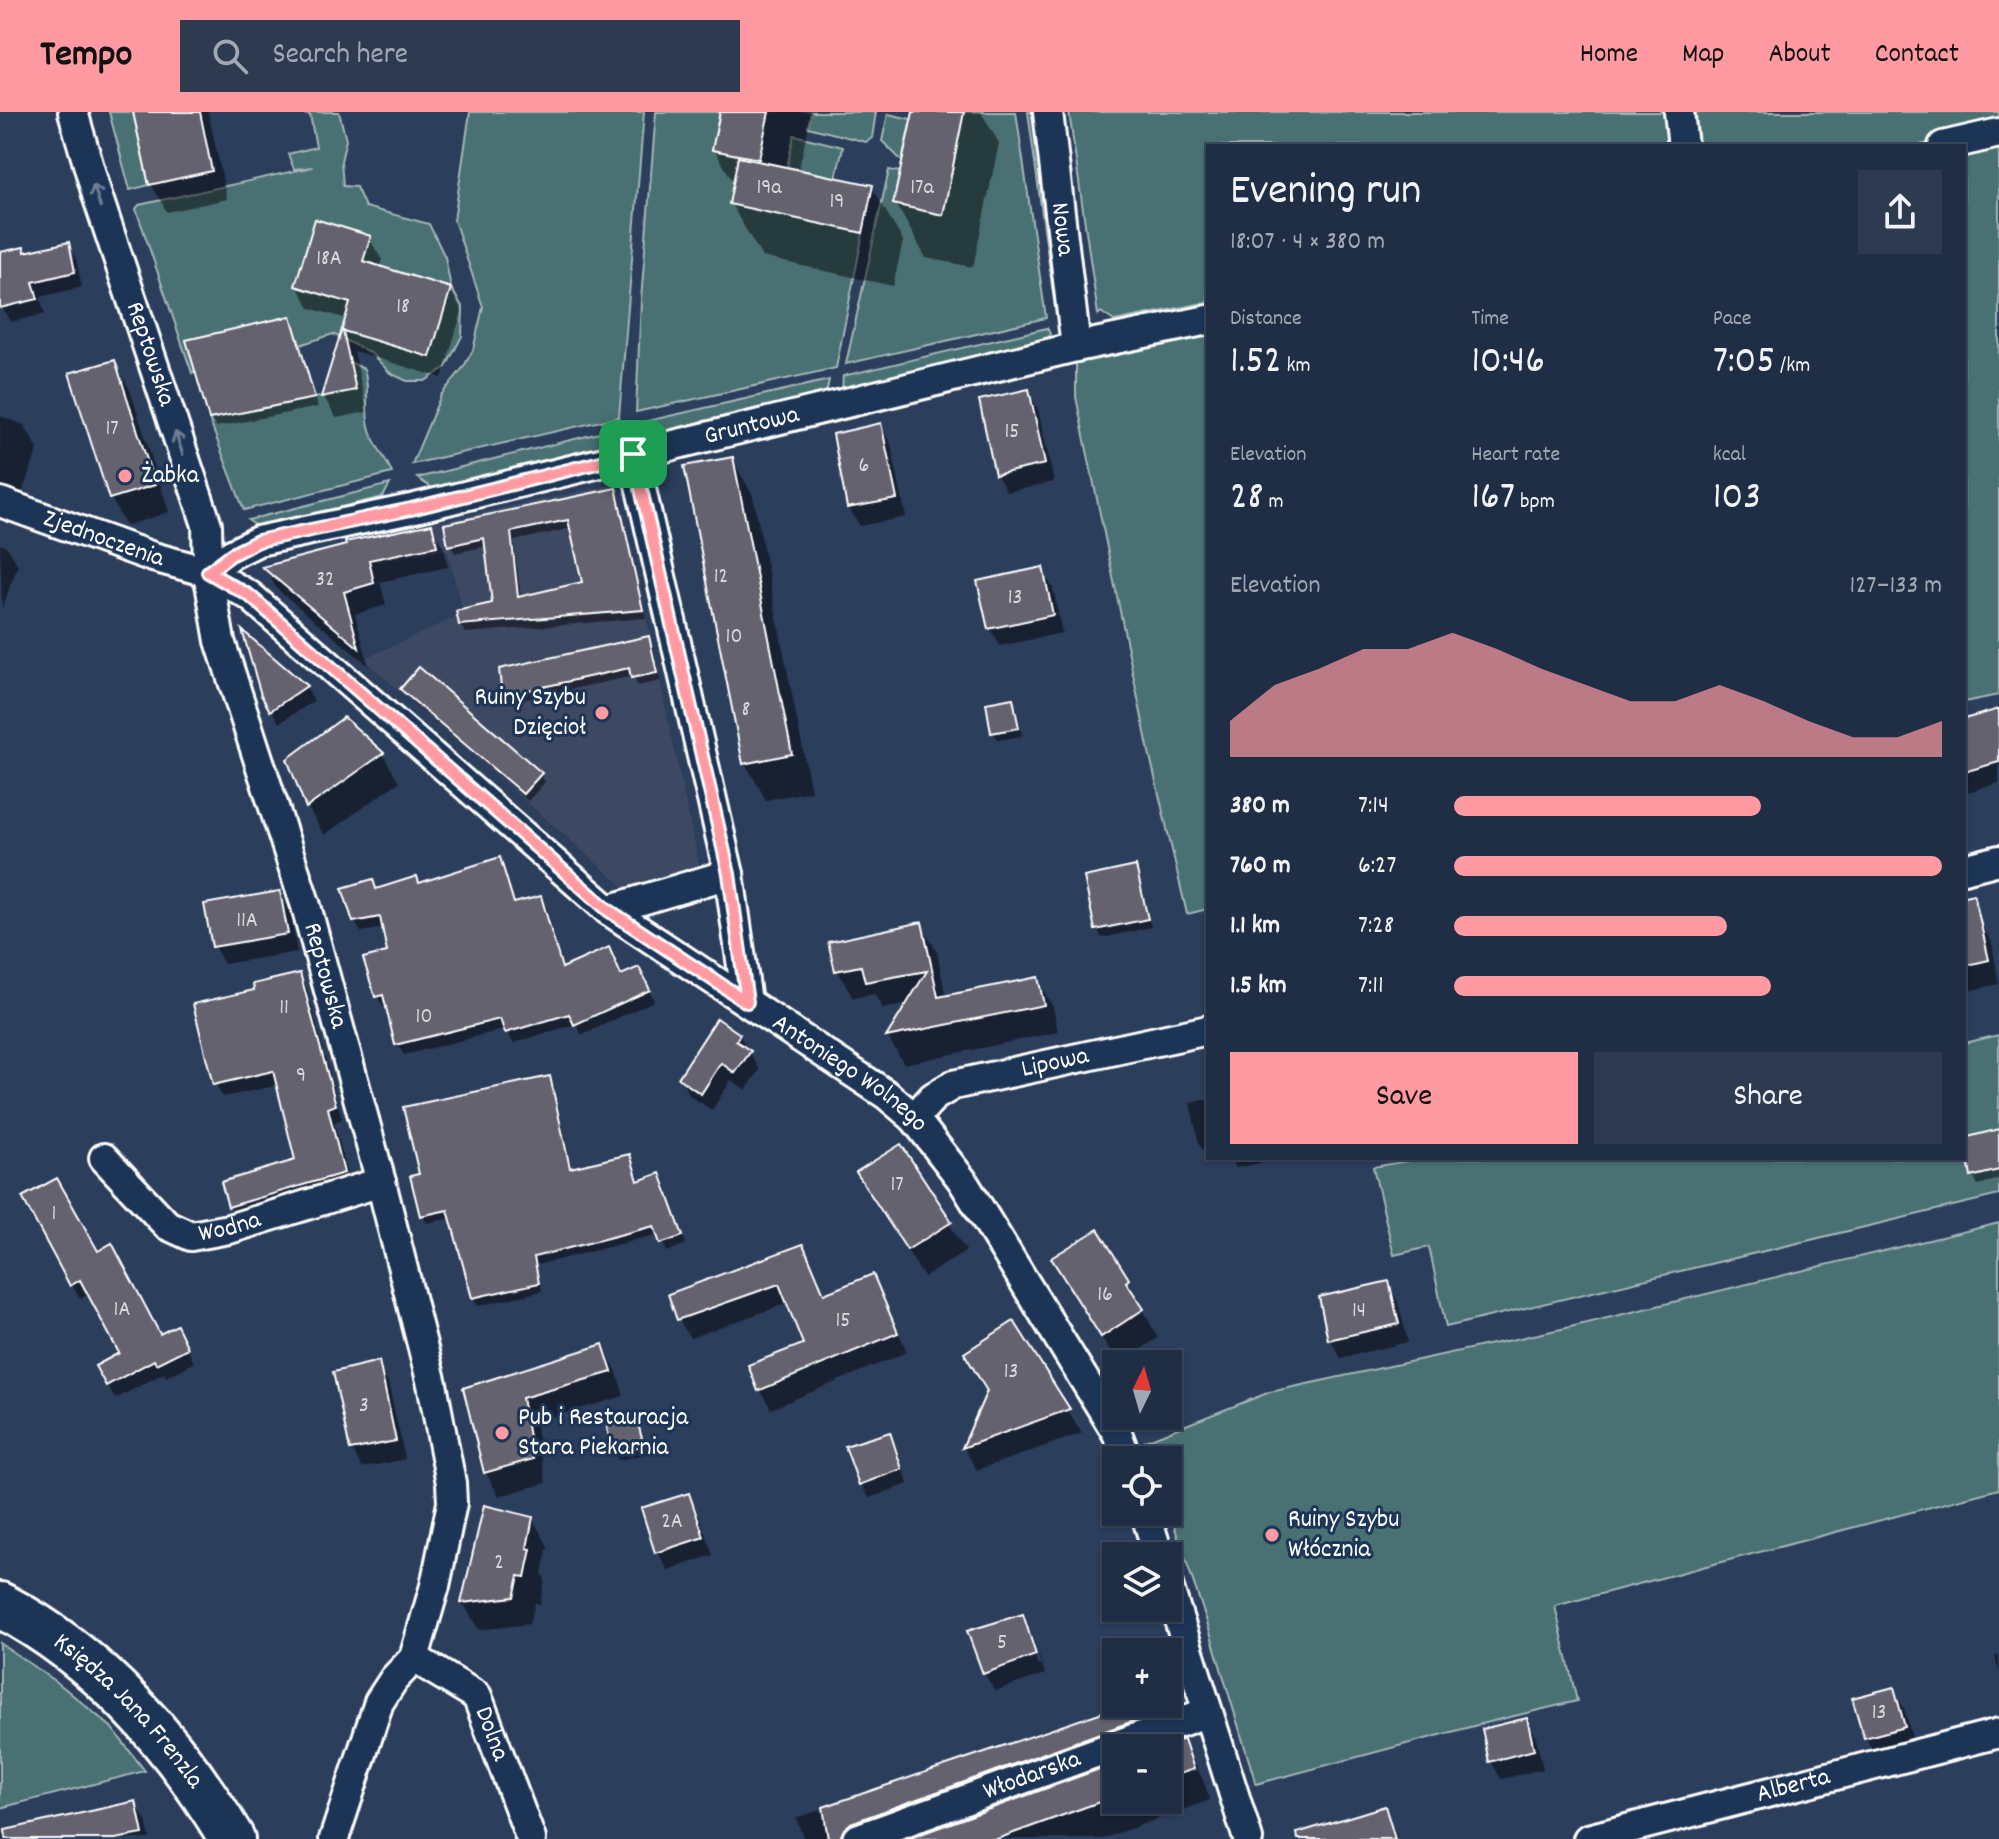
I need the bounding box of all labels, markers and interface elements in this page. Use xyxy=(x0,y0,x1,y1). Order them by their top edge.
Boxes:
search box xyxy=(180,20,740,92)
text: Tempo xyxy=(40,29,132,84)
icon: search xyxy=(208,34,252,78)
text: Search here xyxy=(272,35,408,78)
text: Home xyxy=(1580,36,1638,76)
text: Map xyxy=(1682,36,1724,76)
text: About xyxy=(1768,36,1831,76)
text: Contact xyxy=(1875,36,1959,76)
text: Evening run xyxy=(1230,162,1421,225)
button: share xyxy=(1858,170,1942,254)
house number: 19a xyxy=(756,173,782,204)
house number: 17a xyxy=(910,173,934,204)
one-way arrow xyxy=(89,183,104,209)
house number: 19 xyxy=(830,187,844,218)
street label: Nowa xyxy=(1040,200,1084,259)
text: 18:07 · 4 × 380 m xyxy=(1230,224,1385,261)
house number: 18A xyxy=(316,244,342,275)
house number: 18 xyxy=(396,292,410,323)
street label: Reptowska xyxy=(115,297,185,412)
text: Distance xyxy=(1230,304,1302,335)
text: Time xyxy=(1471,304,1509,335)
text: Pace xyxy=(1713,304,1752,335)
text: 1.52 xyxy=(1230,335,1281,392)
text: 10:46 xyxy=(1471,335,1545,392)
text: 7:05 xyxy=(1713,335,1775,392)
text: km xyxy=(1281,351,1311,382)
text: /km xyxy=(1775,351,1810,382)
street label: Gruntowa xyxy=(701,396,804,455)
house number: 17 xyxy=(105,414,119,445)
house number: 15 xyxy=(1004,417,1020,448)
pin xyxy=(599,420,667,488)
one-way arrow xyxy=(171,430,186,455)
icon: arrive xyxy=(611,432,655,476)
text: Elevation xyxy=(1230,440,1307,471)
text: Heart rate xyxy=(1471,440,1560,471)
text: kcal xyxy=(1713,440,1746,471)
house number: 6 xyxy=(859,451,869,482)
place label: Żabka xyxy=(141,458,200,495)
marker: Żabka xyxy=(116,467,134,485)
text: 28 xyxy=(1230,471,1264,528)
text: 167 xyxy=(1471,471,1515,528)
text: 103 xyxy=(1713,471,1761,528)
text: m xyxy=(1264,487,1284,518)
text: bpm xyxy=(1515,487,1555,518)
street label: Zjednoczenia xyxy=(38,500,169,578)
house number: 12 xyxy=(714,562,728,593)
house number: 32 xyxy=(315,565,335,596)
text: Elevation xyxy=(1230,568,1320,605)
text: 127–133 m xyxy=(1849,568,1942,605)
house number: 13 xyxy=(1008,583,1022,614)
house number: 10 xyxy=(726,622,742,653)
place label: Ruiny Szybu Dzięcioł xyxy=(475,680,586,747)
house number: 8 xyxy=(742,695,750,726)
marker: Ruiny Szybu Dzięcioł xyxy=(593,704,611,722)
text: 380 m xyxy=(1230,788,1290,825)
text: 7:14 xyxy=(1358,788,1389,825)
text: 760 m xyxy=(1230,848,1291,885)
text: 6:27 xyxy=(1358,848,1396,885)
house number: 11A xyxy=(236,906,258,937)
text: 1.1 km xyxy=(1230,908,1280,945)
text: 7:28 xyxy=(1358,908,1394,945)
street label: Reptowska xyxy=(293,919,357,1033)
text: 1.5 km xyxy=(1230,968,1287,1005)
text: 7:11 xyxy=(1358,968,1384,1005)
house number: 11 xyxy=(279,993,289,1024)
house number: 10 xyxy=(416,1002,432,1033)
street label: Antoniego Wolnego xyxy=(764,1005,937,1140)
street label: Lipowa xyxy=(1018,1038,1093,1088)
button: Save xyxy=(1230,1052,1578,1144)
button: Share xyxy=(1594,1052,1942,1144)
house number: 9 xyxy=(296,1061,306,1092)
house number: 17 xyxy=(890,1170,904,1201)
house number: 1 xyxy=(52,1199,56,1230)
street label: Wodna xyxy=(196,1202,266,1253)
house number: 16 xyxy=(1097,1280,1113,1311)
house number: 1A xyxy=(114,1295,130,1326)
house number: 14 xyxy=(1352,1296,1366,1327)
house number: 15 xyxy=(835,1306,851,1337)
north arrow xyxy=(1102,1350,1182,1430)
map controls xyxy=(1102,1350,1182,1814)
house number: 13 xyxy=(1004,1357,1018,1388)
house number: 3 xyxy=(359,1391,369,1422)
place label: Pub i Restauracja Stara Piekarnia xyxy=(518,1400,689,1467)
marker: Pub i Restauracja Stara Piekarnia xyxy=(493,1424,511,1442)
button: locate xyxy=(1102,1446,1182,1526)
place label: Ruiny Szybu Włócznia xyxy=(1288,1502,1399,1569)
house number: 2A xyxy=(661,1507,683,1538)
marker: Ruiny Szybu Włócznia xyxy=(1263,1526,1281,1544)
button: layers xyxy=(1102,1542,1182,1622)
house number: 2 xyxy=(494,1548,504,1579)
street label: Księdza Jana Frenzla xyxy=(45,1624,213,1797)
house number: 5 xyxy=(997,1628,1007,1659)
button: + xyxy=(1102,1638,1182,1718)
house number: 13 xyxy=(1872,1698,1886,1729)
street label: Dolna xyxy=(464,1701,519,1767)
button: − xyxy=(1102,1734,1182,1814)
street label: Włodarska xyxy=(978,1741,1086,1810)
street label: Alberta xyxy=(1753,1759,1835,1813)

